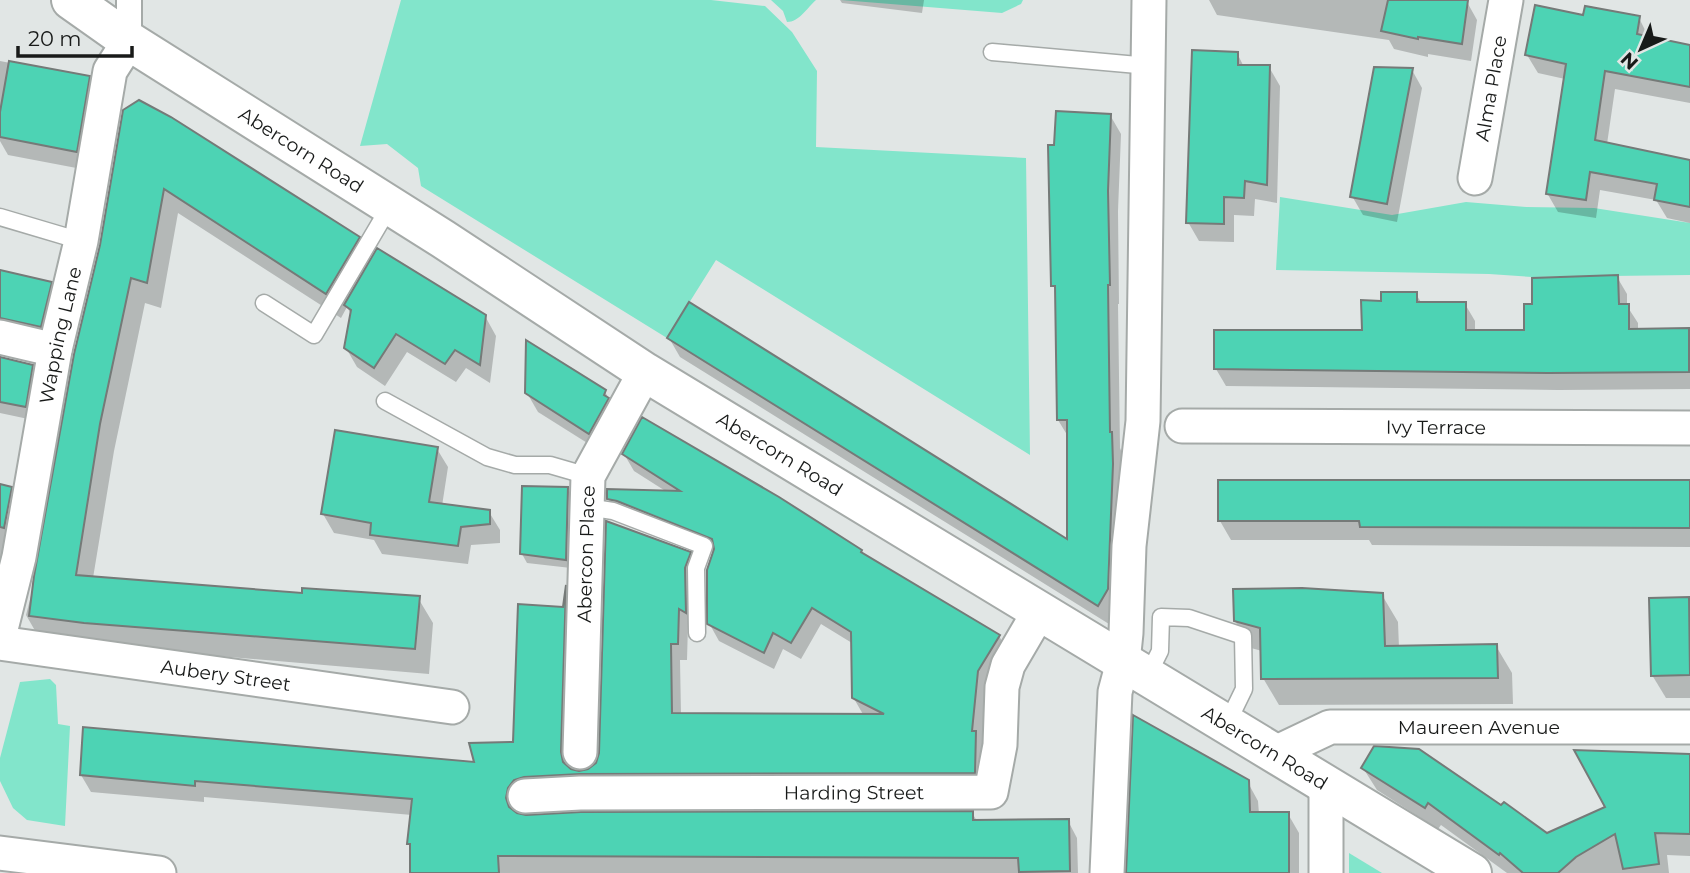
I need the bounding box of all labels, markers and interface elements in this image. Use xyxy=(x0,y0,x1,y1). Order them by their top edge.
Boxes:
scale bar xyxy=(18,14,131,58)
north arrow xyxy=(1606,14,1676,84)
text: 20 m xyxy=(28,26,82,51)
street label: Alma Place xyxy=(1471,34,1512,143)
text: N xyxy=(1616,47,1643,74)
street label: Abercorn Road xyxy=(235,102,368,198)
street label: Wapping Lane xyxy=(35,264,87,406)
street label: Abercorn Road xyxy=(713,407,847,501)
street label: Ivy Terrace xyxy=(1386,416,1486,439)
street label: Abercon Place xyxy=(573,485,600,623)
street label: Aubery Street xyxy=(159,655,292,696)
street label: Abercorn Road xyxy=(1198,701,1332,795)
street label: Maureen Avenue xyxy=(1398,716,1560,739)
street label: Harding Street xyxy=(784,781,924,805)

